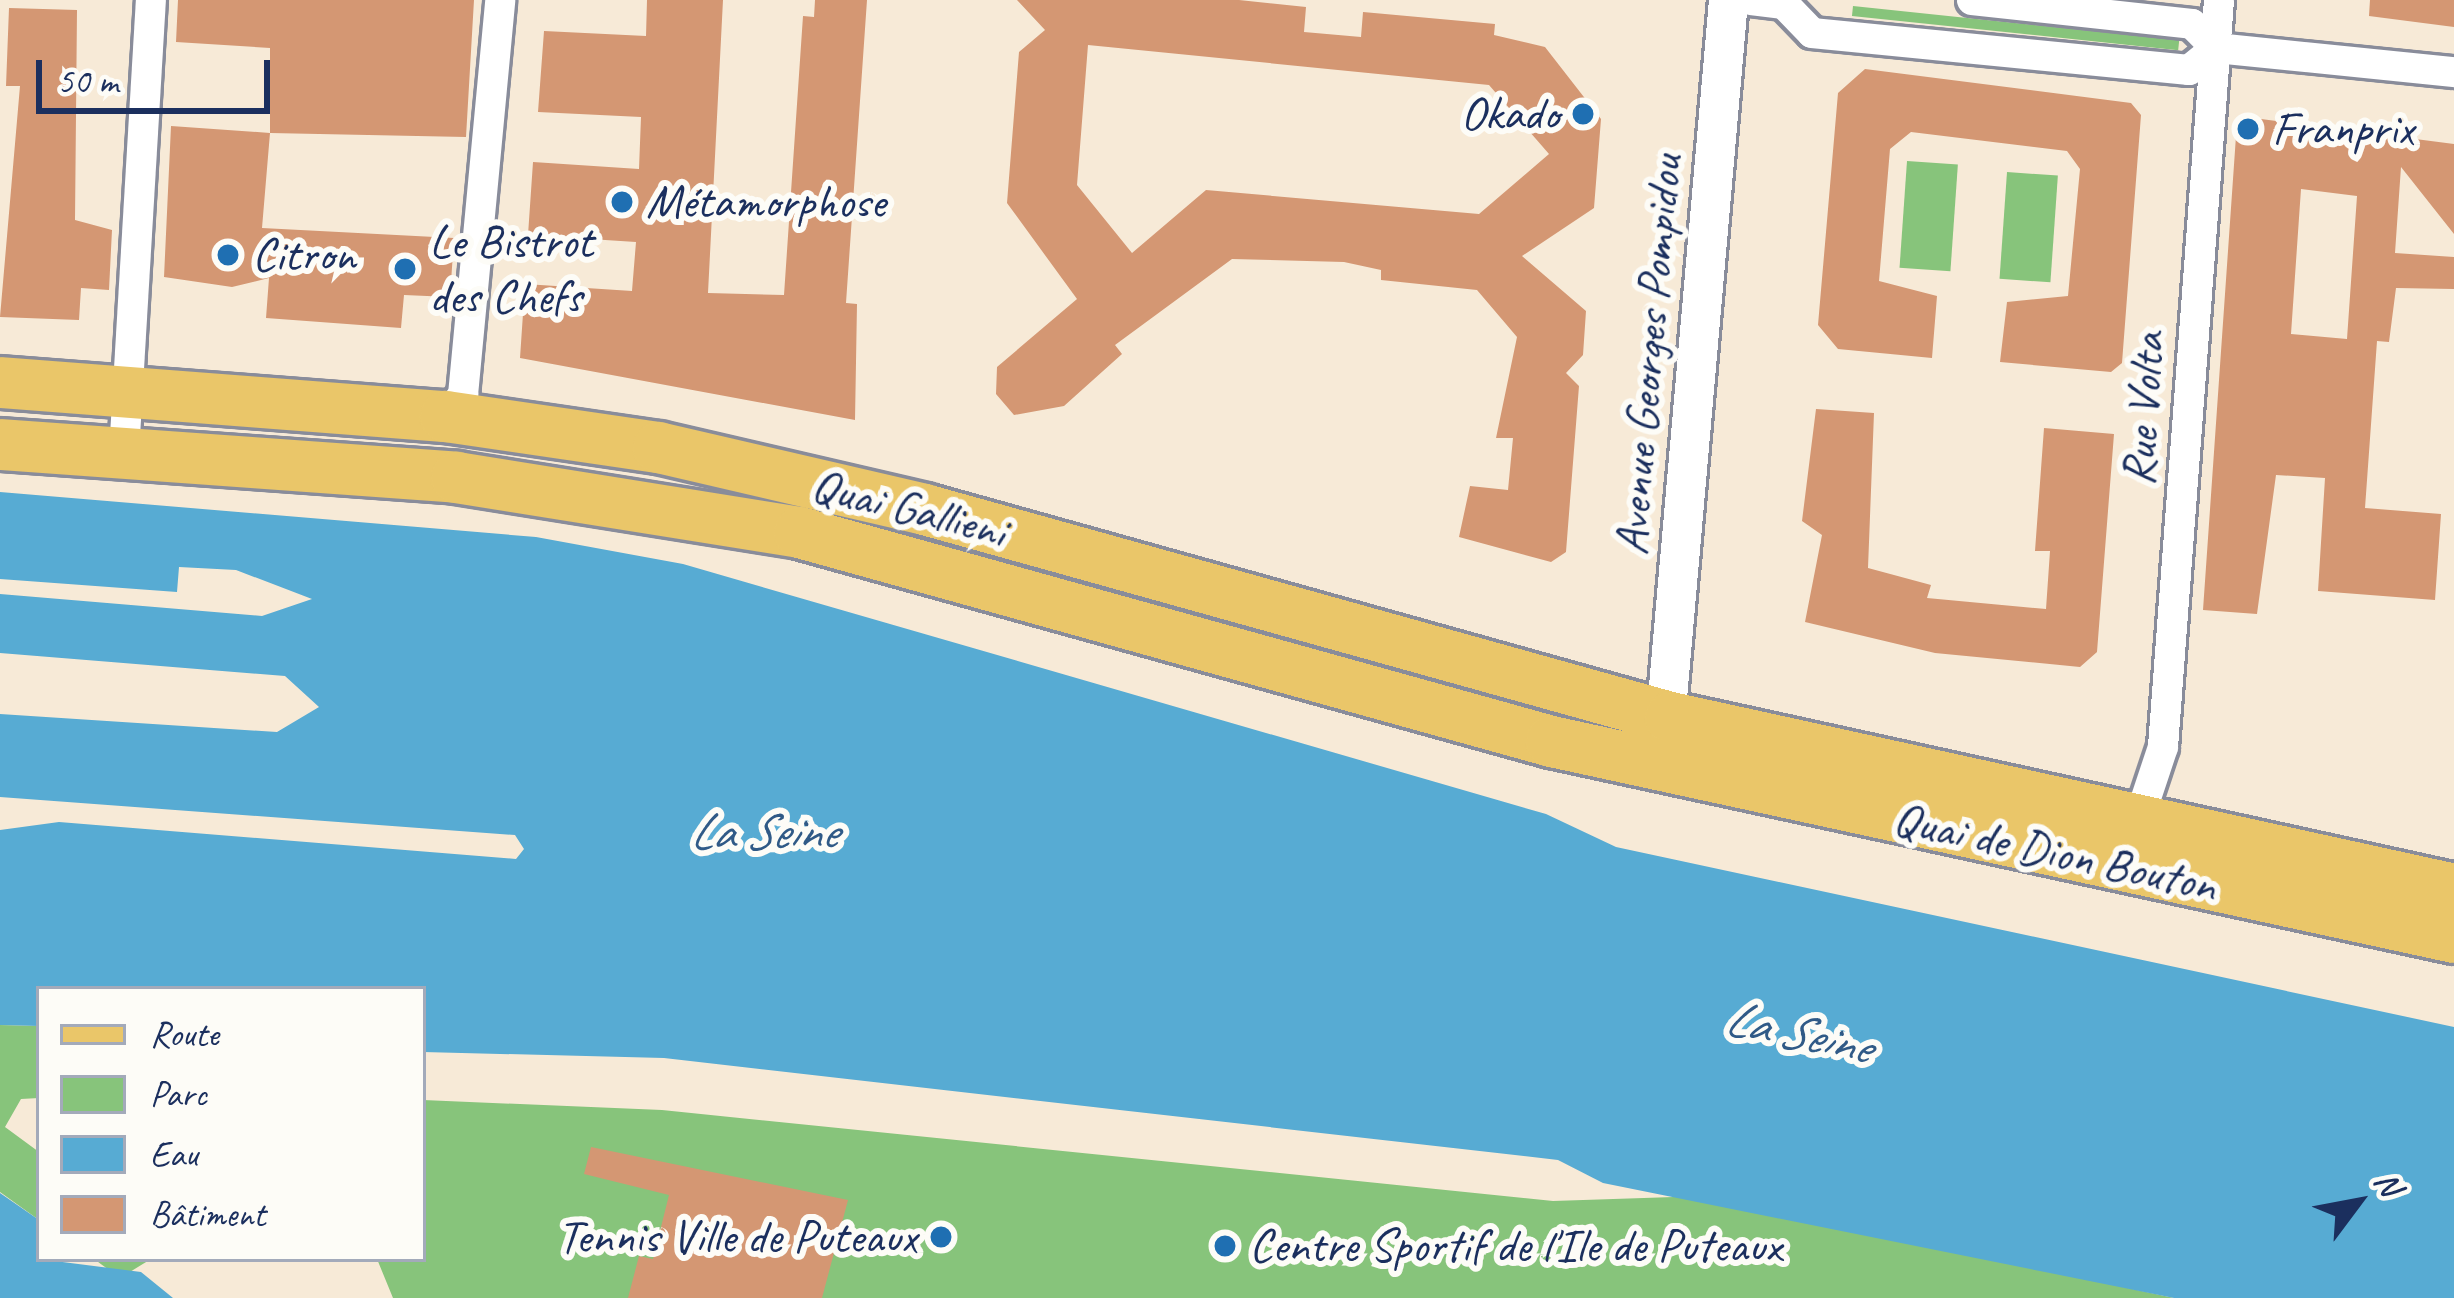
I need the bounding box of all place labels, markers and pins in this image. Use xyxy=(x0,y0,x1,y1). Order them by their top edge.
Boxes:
place label: Okado xyxy=(1460,85,1559,143)
place label: Franprix xyxy=(2272,100,2414,158)
marker: Okado xyxy=(1570,101,1596,127)
marker: Franprix xyxy=(2235,116,2261,142)
place label: Métamorphose xyxy=(646,173,885,231)
marker: Métamorphose xyxy=(609,189,635,215)
place label: Le Bistrot des Chefs xyxy=(429,212,593,325)
place label: Citron xyxy=(252,226,355,284)
marker: Citron xyxy=(215,242,241,268)
marker: Le Bistrot des Chefs xyxy=(392,256,418,282)
place label: Tennis Ville de Puteaux xyxy=(558,1208,917,1266)
place label: Centre Sportif de l'Ile de Puteaux xyxy=(1249,1217,1781,1275)
marker: Tennis Ville de Puteaux xyxy=(928,1224,954,1250)
marker: Centre Sportif de l'Ile de Puteaux xyxy=(1212,1233,1238,1259)

